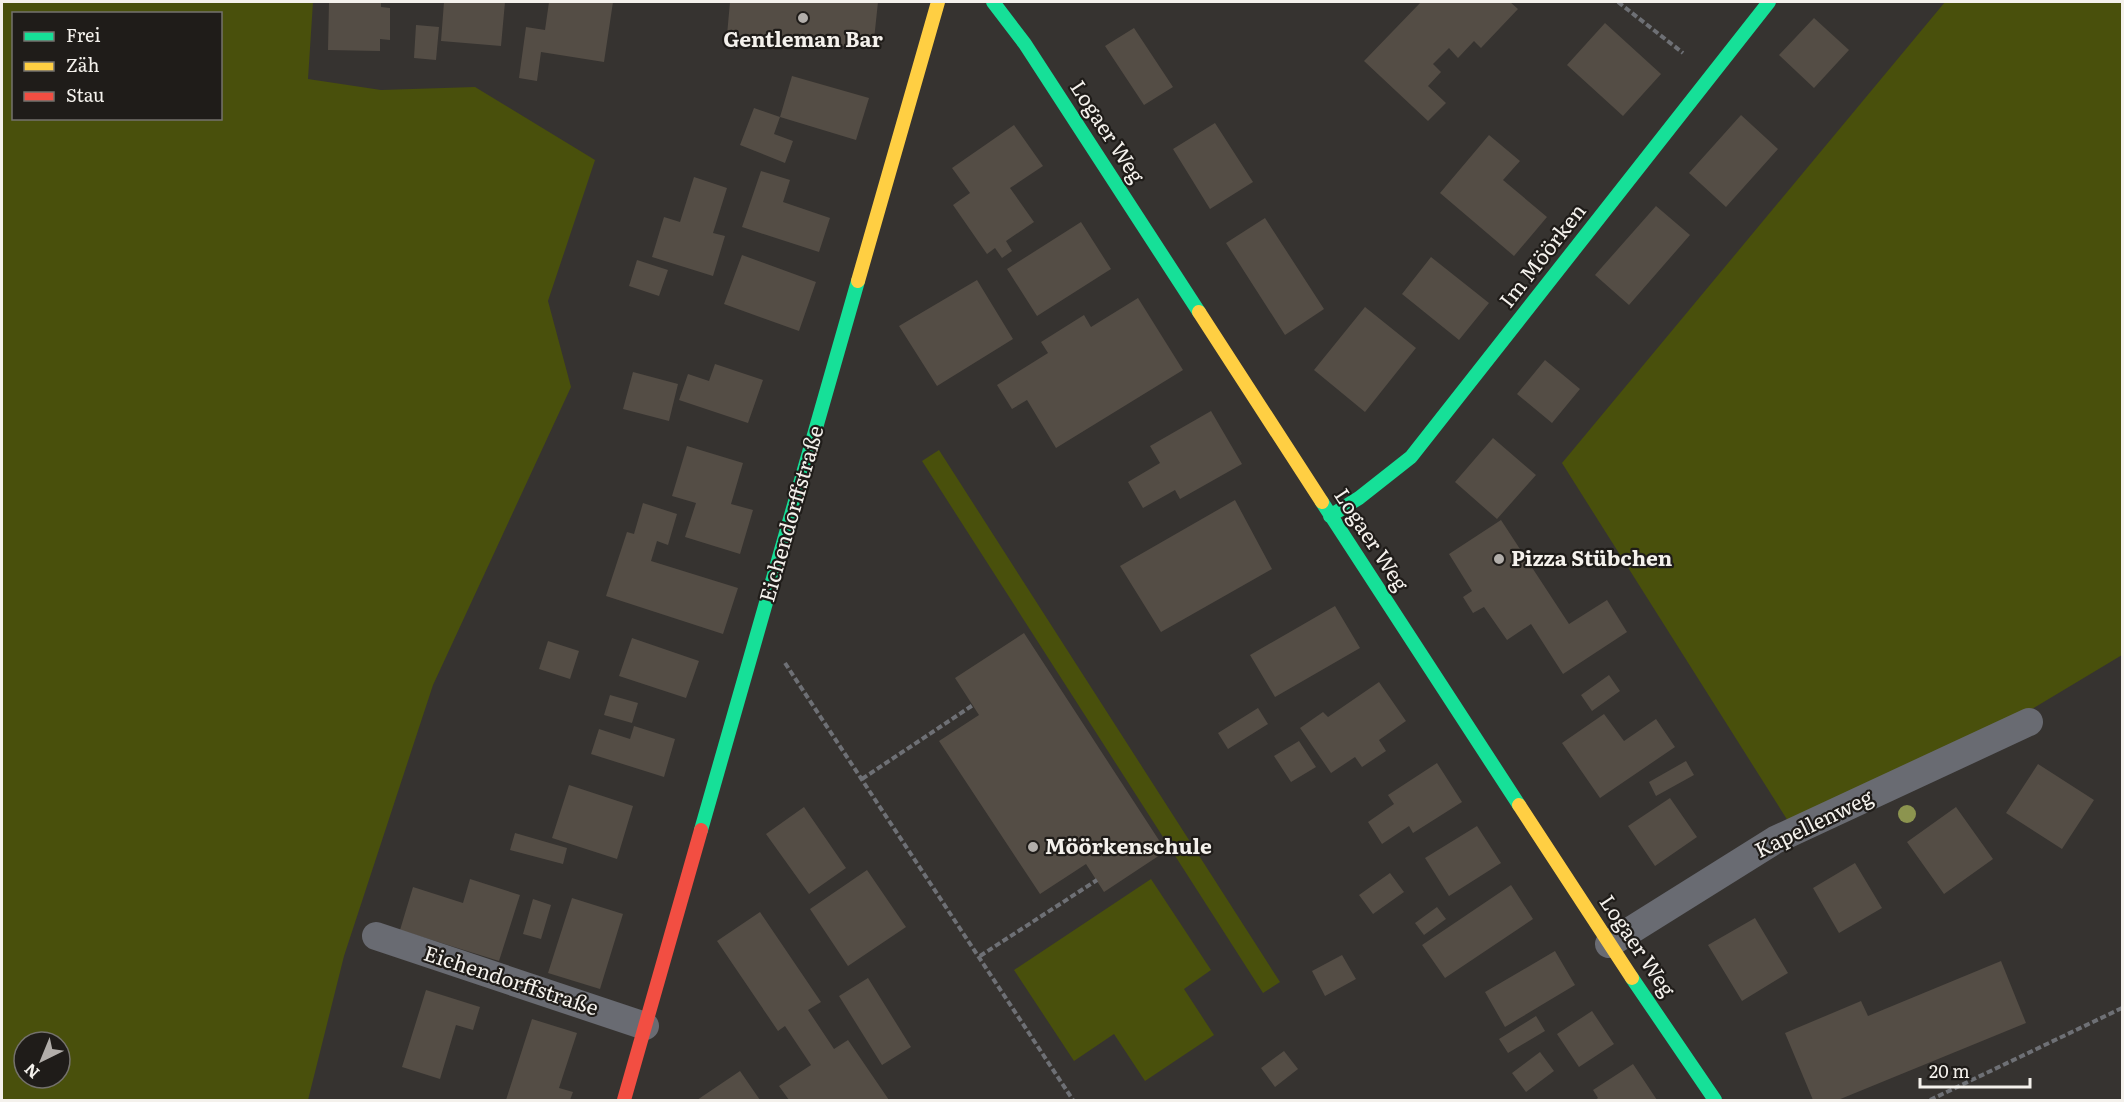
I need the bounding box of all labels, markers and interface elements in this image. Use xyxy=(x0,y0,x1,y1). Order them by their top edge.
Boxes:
marker: Gentleman Bar xyxy=(796,11,810,25)
legend xyxy=(12,12,222,120)
text: Frei xyxy=(66,21,100,48)
place label: Gentleman Bar xyxy=(723,22,883,53)
text: Zäh xyxy=(66,51,100,78)
street label: Logaer Weg xyxy=(1064,73,1154,188)
text: Stau xyxy=(66,81,104,108)
street label: Im Möörken xyxy=(1490,196,1592,313)
street label: Eichendorffstraße xyxy=(750,421,830,605)
street label: Logaer Weg xyxy=(1328,481,1418,596)
place label: Pizza Stübchen xyxy=(1511,541,1673,572)
marker: Pizza Stübchen xyxy=(1492,552,1506,566)
street label: Kapellenweg xyxy=(1748,780,1878,864)
place label: Möörkenschule xyxy=(1045,829,1212,860)
marker: Möörkenschule xyxy=(1026,840,1040,854)
street label: Logaer Weg xyxy=(1594,887,1685,1002)
street label: Eichendorffstraße xyxy=(420,936,603,1022)
north arrow xyxy=(12,1030,72,1090)
scale bar xyxy=(1920,1051,2030,1089)
text: 20 m xyxy=(1929,1057,1970,1084)
text: N xyxy=(18,1058,44,1085)

